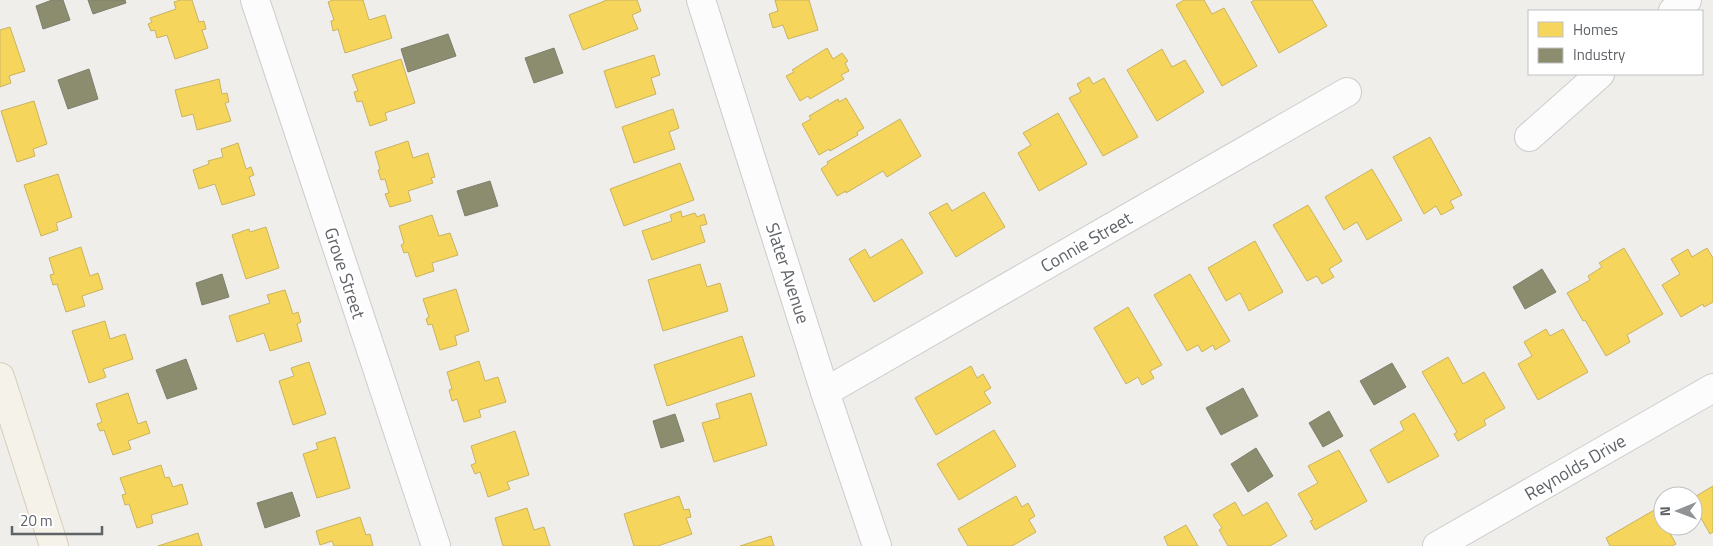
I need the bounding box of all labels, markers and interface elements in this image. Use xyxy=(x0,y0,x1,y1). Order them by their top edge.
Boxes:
legend xyxy=(1528,10,1703,75)
text: Homes xyxy=(1573,18,1618,41)
text: Industry xyxy=(1573,43,1625,66)
street label: Connie Street xyxy=(1035,205,1137,279)
street label: Slater Avenue xyxy=(759,219,817,327)
street label: Grove Street xyxy=(318,224,373,323)
street label: Reynolds Drive xyxy=(1519,427,1631,507)
north arrow xyxy=(1653,486,1703,536)
scale bar xyxy=(12,504,102,536)
text: N xyxy=(1654,506,1675,516)
text: 20 m xyxy=(20,509,53,532)

